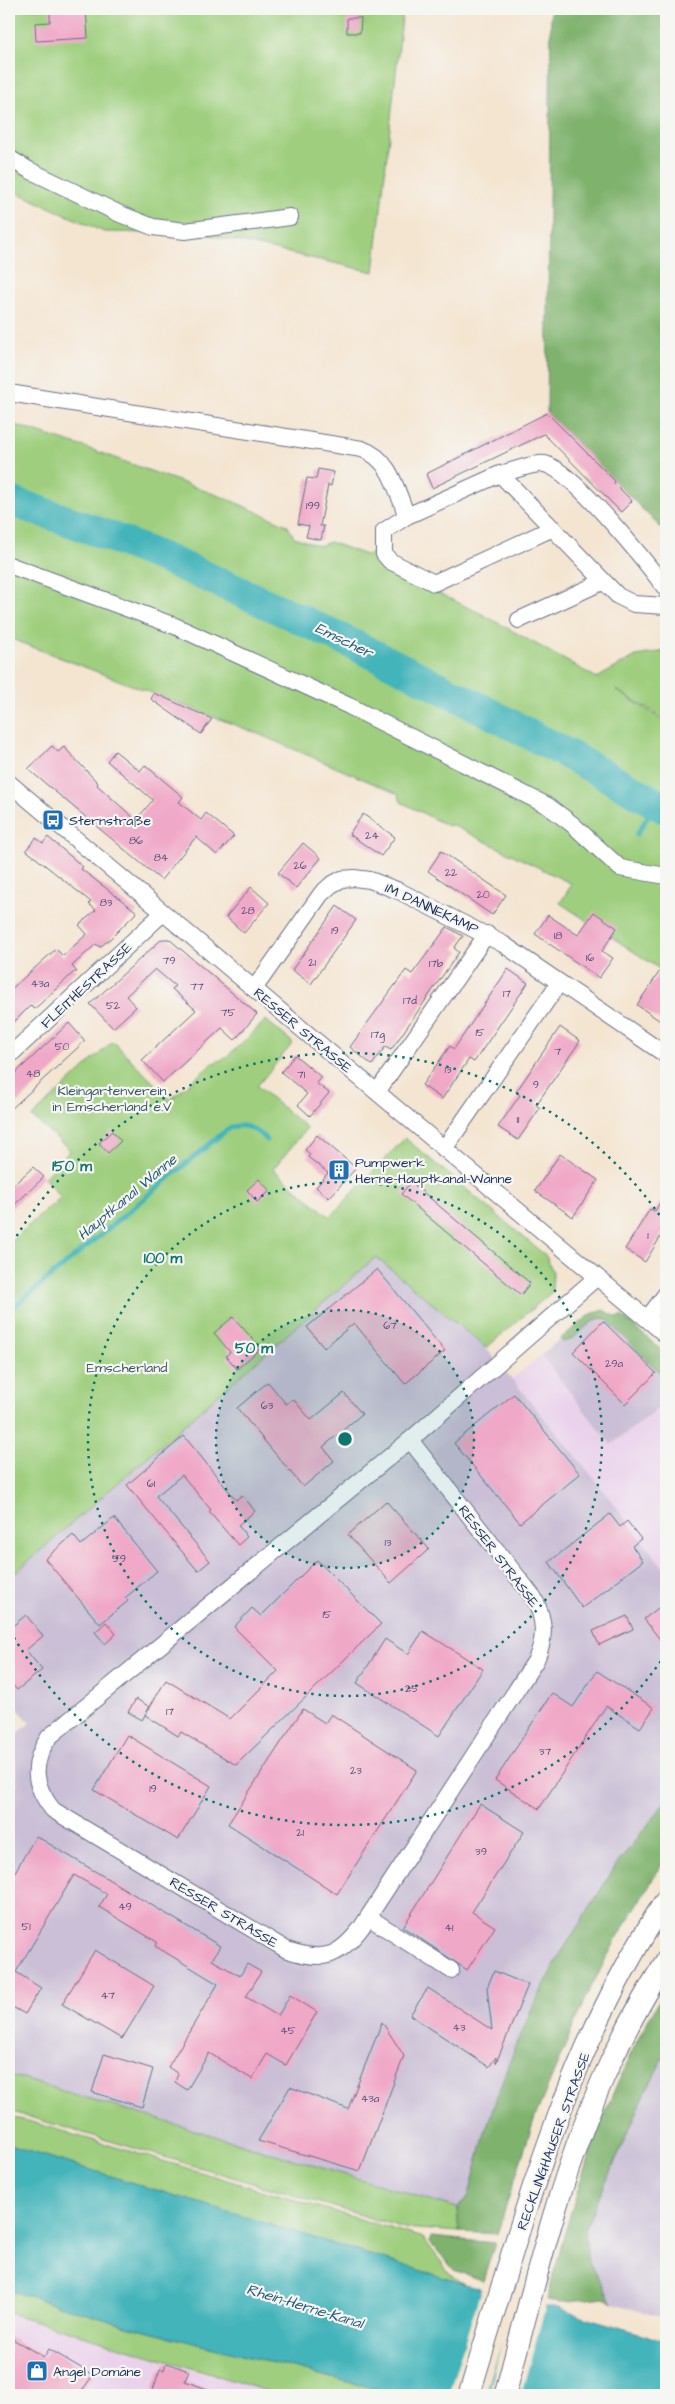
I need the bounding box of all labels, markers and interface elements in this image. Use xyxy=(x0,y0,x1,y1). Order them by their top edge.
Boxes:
house number: 199 xyxy=(306,498,320,513)
water label: Emscher xyxy=(312,618,378,664)
bus stop icon: Sternstraße xyxy=(41,808,65,832)
place label: Sternstraße xyxy=(69,811,151,831)
house number: 24 xyxy=(365,828,379,843)
house number: 86 xyxy=(129,833,143,848)
house number: 84 xyxy=(154,850,169,865)
house number: 26 xyxy=(293,858,307,873)
house number: 22 xyxy=(445,865,458,880)
street label: IM DANNEKAMP xyxy=(382,878,482,939)
house number: 20 xyxy=(476,887,490,902)
house number: 83 xyxy=(100,895,113,910)
house number: 28 xyxy=(241,903,255,918)
house number: 19 xyxy=(331,923,339,938)
house number: 18 xyxy=(554,928,562,943)
street label: FLEITHESTRASSE xyxy=(37,938,137,1033)
house number: 16 xyxy=(586,950,594,965)
house number: 79 xyxy=(162,953,176,968)
house number: 21 xyxy=(308,955,316,970)
house number: 17b xyxy=(429,956,443,971)
house number: 43a xyxy=(31,976,50,991)
house number: 77 xyxy=(190,979,204,994)
street label: RESSER STRASSE xyxy=(249,984,356,1078)
house number: 17 xyxy=(503,986,511,1001)
house number: 17d xyxy=(403,993,417,1008)
house number: 52 xyxy=(106,998,121,1013)
house number: 75 xyxy=(221,1005,235,1020)
house number: 15 xyxy=(475,1025,485,1040)
house number: 17g xyxy=(371,1027,385,1043)
house number: 50 xyxy=(55,1039,69,1054)
house number: 7 xyxy=(555,1044,562,1059)
house number: 13 xyxy=(444,1062,452,1077)
house number: 48 xyxy=(26,1066,40,1081)
house number: 71 xyxy=(297,1067,306,1082)
house number: 9 xyxy=(533,1077,539,1092)
park label: Kleingartenverein in Emscherland e.V xyxy=(52,1081,172,1117)
house number: 11 xyxy=(517,1112,520,1127)
water label: Hauptkanal Wanne xyxy=(73,1149,182,1245)
place label: Pumpwerk Herne-Hauptkanal-Wanne xyxy=(355,1153,513,1189)
text: 150 m xyxy=(52,1156,92,1177)
building icon: Pumpwerk Herne-Hauptkanal-Wanne xyxy=(327,1158,351,1182)
house number: 1 xyxy=(647,1228,649,1243)
text: 100 m xyxy=(144,1248,183,1269)
house number: 67 xyxy=(383,1318,397,1333)
text: 50 m xyxy=(235,1338,273,1359)
house number: 29a xyxy=(605,1356,623,1371)
park label: Emscherland xyxy=(87,1358,167,1378)
house number: 63 xyxy=(261,1398,274,1413)
centre of rings xyxy=(336,1430,354,1448)
house number: 61 xyxy=(147,1476,156,1491)
street label: RESSER STRASSE xyxy=(453,1501,544,1612)
house number: 13 xyxy=(384,1535,392,1550)
house number: 59 xyxy=(112,1551,126,1566)
house number: 15 xyxy=(322,1607,332,1622)
house number: 25 xyxy=(405,1681,419,1696)
house number: 17 xyxy=(166,1704,174,1719)
house number: 37 xyxy=(539,1744,551,1759)
house number: 23 xyxy=(350,1763,362,1778)
house number: 19 xyxy=(149,1781,157,1796)
house number: 21 xyxy=(296,1825,304,1840)
house number: 39 xyxy=(475,1844,487,1859)
street label: RESSER STRASSE xyxy=(166,1873,282,1953)
house number: 49 xyxy=(118,1899,132,1914)
house number: 51 xyxy=(21,1919,31,1934)
house number: 41 xyxy=(445,1920,454,1935)
house number: 47 xyxy=(101,1988,115,2003)
house number: 43 xyxy=(452,2020,466,2035)
house number: 45 xyxy=(280,2023,296,2038)
street label: RECKLINGHAUSER STRASSE xyxy=(512,2049,596,2233)
house number: 43a xyxy=(361,2091,380,2106)
water label: Rhein-Herne-Kanal xyxy=(244,2279,367,2335)
shop icon: Angel Domäne xyxy=(25,2359,49,2383)
place label: Angel Domäne xyxy=(53,2362,142,2382)

